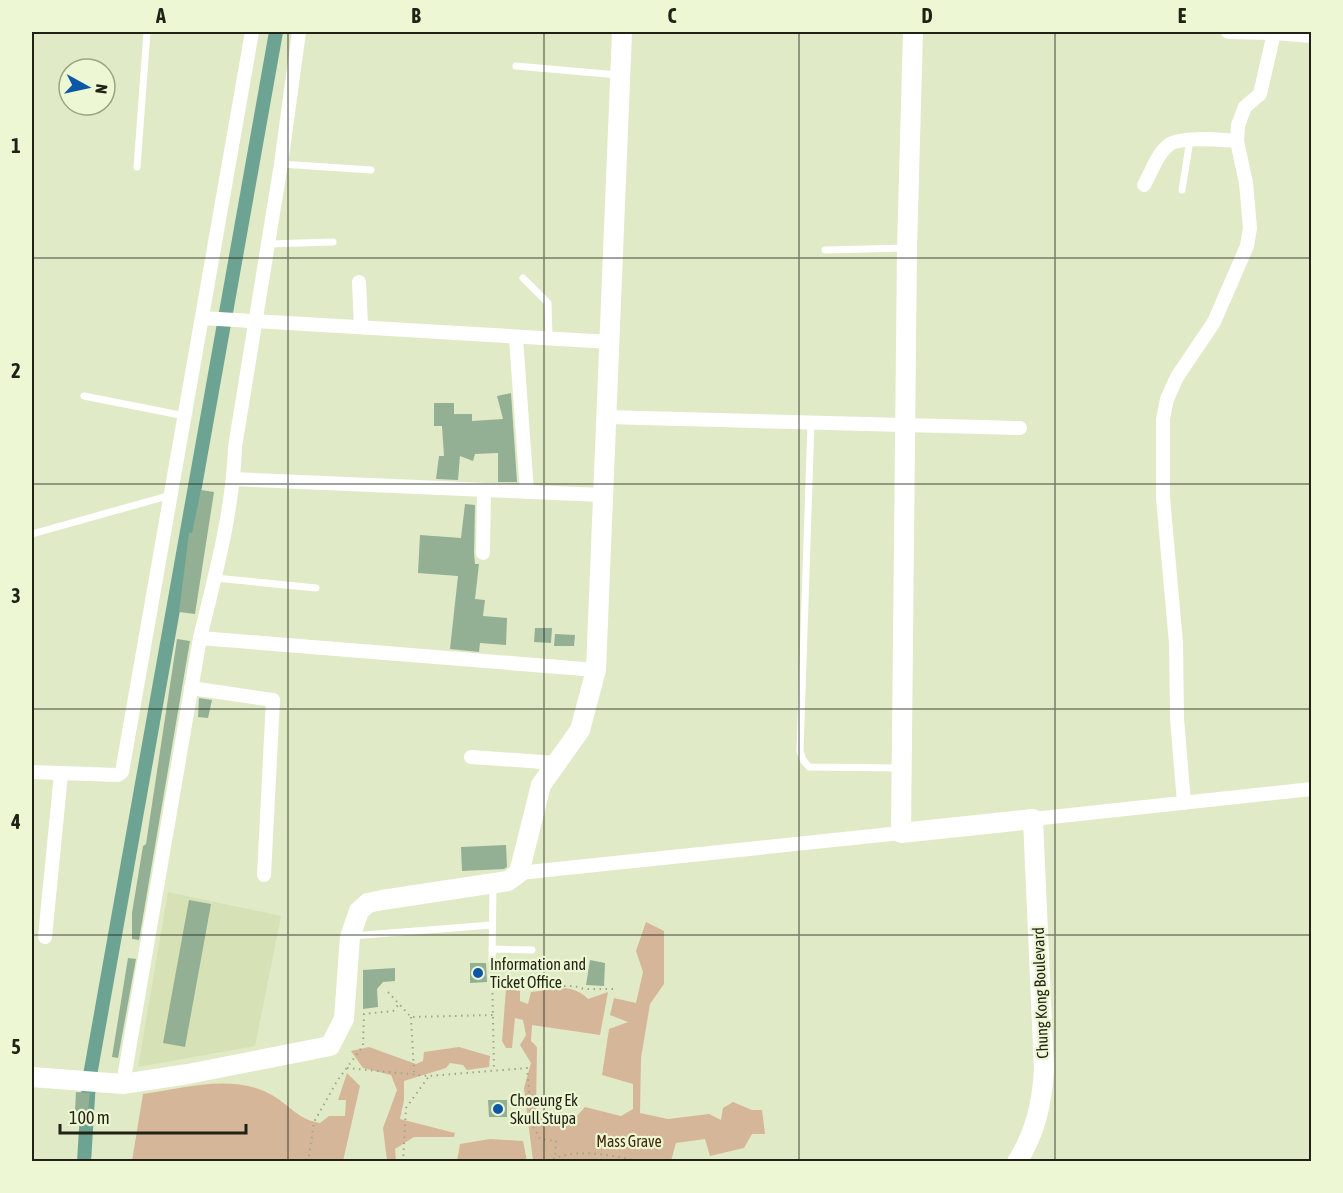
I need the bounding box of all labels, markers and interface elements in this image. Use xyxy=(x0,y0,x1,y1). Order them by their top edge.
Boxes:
text: A xyxy=(155,4,166,27)
text: B xyxy=(411,4,421,27)
text: C xyxy=(668,4,677,27)
text: D xyxy=(921,4,933,27)
text: E xyxy=(1178,4,1187,27)
north arrow xyxy=(57,57,117,117)
text: N xyxy=(92,83,111,95)
text: 1 xyxy=(11,134,21,157)
text: 2 xyxy=(11,359,21,382)
text: 3 xyxy=(11,584,21,607)
text: 4 xyxy=(10,810,21,833)
street label: Chung Kong Boulevard xyxy=(1029,927,1052,1059)
place label: Information and Ticket Office xyxy=(490,955,586,991)
marker: Information and Ticket Office xyxy=(471,966,485,980)
text: 5 xyxy=(11,1035,21,1058)
place label: Choeung Ek Skull Stupa xyxy=(510,1091,578,1128)
scale bar xyxy=(60,1097,246,1135)
marker: Choeung Ek Skull Stupa xyxy=(491,1102,505,1116)
text: 100 m xyxy=(69,1107,110,1128)
park label: Mass Grave xyxy=(596,1132,662,1150)

